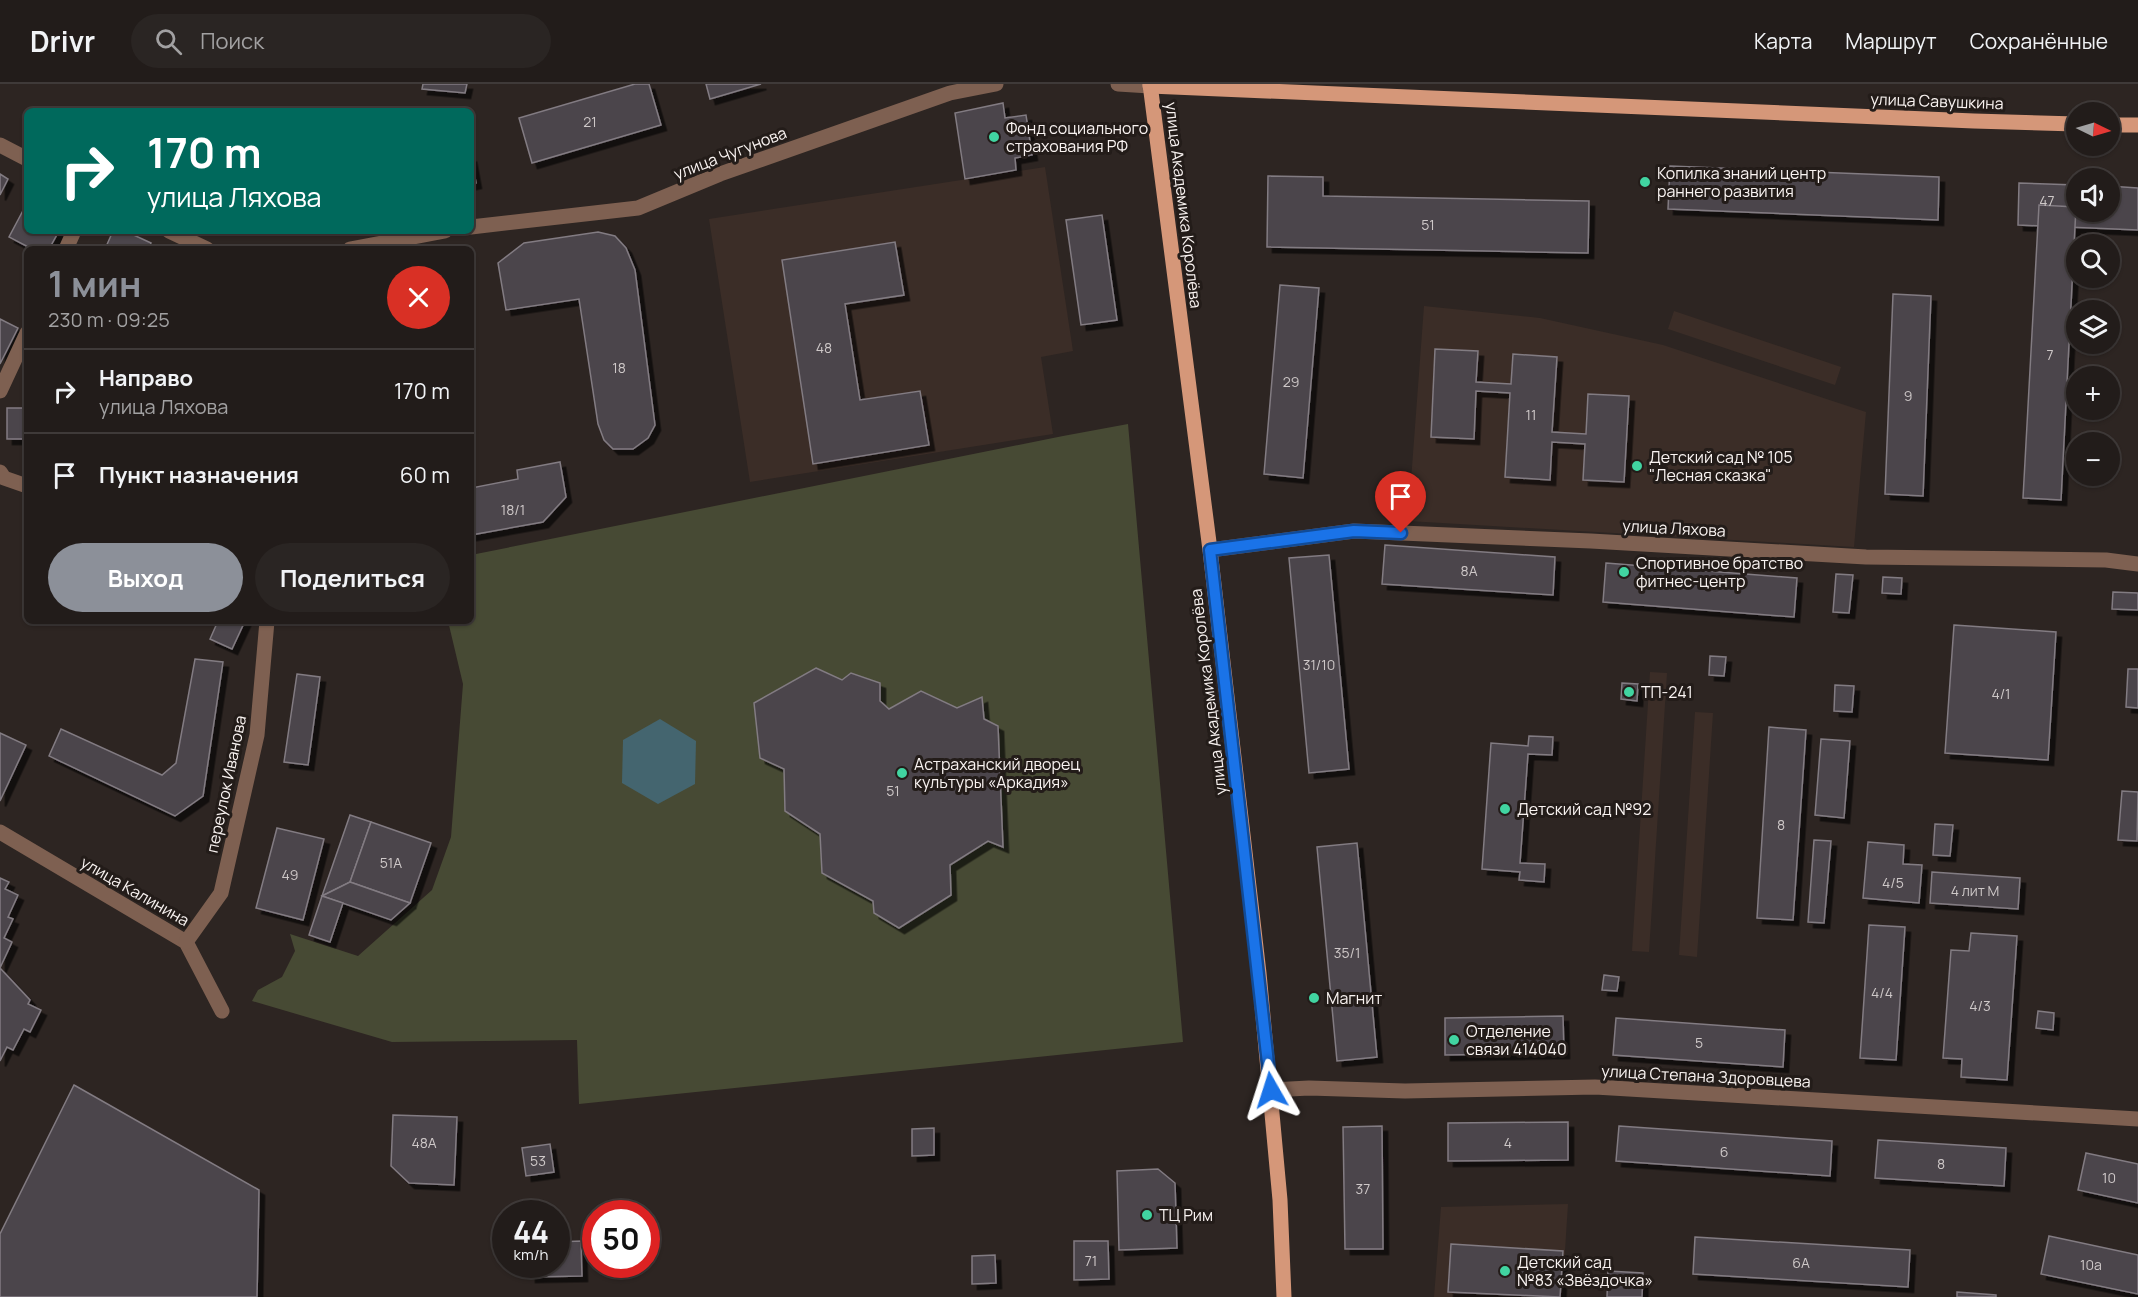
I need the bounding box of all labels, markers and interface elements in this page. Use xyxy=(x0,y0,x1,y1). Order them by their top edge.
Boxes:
search box xyxy=(131,14,551,68)
text: Drivr xyxy=(30,22,95,60)
icon: search xyxy=(152,25,185,58)
text: Поиск xyxy=(200,26,264,56)
text: Карта xyxy=(1754,27,1812,55)
text: Маршрут xyxy=(1845,27,1937,55)
text: Сохранённые xyxy=(1970,27,2108,55)
street label: улица Савушкина xyxy=(1870,88,2004,114)
street label: улица Академика Королёва xyxy=(1160,101,1208,309)
north arrow xyxy=(2066,102,2120,156)
map controls xyxy=(2066,102,2120,486)
house number: 21 xyxy=(583,112,597,131)
place label: Фонд социального страхования РФ xyxy=(1006,117,1148,157)
street label: улица Чугунова xyxy=(670,121,790,185)
text: 170 m xyxy=(147,123,262,181)
marker: Фонд социального страхования РФ xyxy=(987,130,1001,144)
icon: right xyxy=(48,132,126,210)
place label: Копилка знаний центр раннего развития xyxy=(1657,162,1826,202)
button: sound xyxy=(2066,168,2120,222)
marker: Копилка знаний центр раннего развития xyxy=(1638,175,1652,189)
text: улица Ляхова xyxy=(147,178,322,215)
house number: 47 xyxy=(2039,191,2055,210)
house number: 51 xyxy=(1421,215,1435,234)
button: search xyxy=(2066,234,2120,288)
text: 1 мин xyxy=(48,259,141,308)
button: close xyxy=(387,266,450,329)
button: layers xyxy=(2066,300,2120,354)
text: 230 m · 09:25 xyxy=(48,306,170,333)
house number: 48 xyxy=(816,338,832,357)
house number: 7 xyxy=(2046,345,2054,364)
house number: 18 xyxy=(612,358,626,377)
text: Направо xyxy=(99,363,193,393)
button: + xyxy=(2066,366,2120,420)
house number: 29 xyxy=(1283,372,1299,391)
icon: right xyxy=(48,375,81,408)
text: 170 m xyxy=(394,376,450,406)
house number: 9 xyxy=(1904,386,1912,405)
text: улица Ляхова xyxy=(99,393,228,420)
house number: 11 xyxy=(1526,405,1536,424)
button: − xyxy=(2066,432,2120,486)
place label: Детский сад № 105 "Лесная сказка" xyxy=(1649,446,1793,486)
icon: arrive xyxy=(48,459,81,492)
marker: Детский сад № 105 "Лесная сказка" xyxy=(1630,459,1644,473)
text: Пункт назначения xyxy=(99,460,299,490)
text: 60 m xyxy=(400,460,450,490)
pin xyxy=(1375,471,1426,533)
icon: arrive xyxy=(1384,480,1417,513)
house number: 18/1 xyxy=(501,500,525,519)
street label: улица Ляхова xyxy=(1622,514,1726,542)
button: Выход xyxy=(48,543,243,612)
button: Поделиться xyxy=(255,543,450,612)
place label: Спортивное братство фитнес-центр xyxy=(1636,552,1803,592)
house number: 8А xyxy=(1461,561,1478,580)
marker: Спортивное братство фитнес-центр xyxy=(1617,565,1631,579)
street label: улица Академика Королёва xyxy=(1184,588,1232,796)
house number: 31/10 xyxy=(1303,655,1335,674)
place label: ТП-241 xyxy=(1641,681,1693,703)
house number: 4/1 xyxy=(1991,684,2011,703)
marker: ТП-241 xyxy=(1622,685,1636,699)
street label: переулок Иванова xyxy=(201,713,251,855)
place label: Астраханский дворец культуры «Аркадия» xyxy=(914,753,1080,793)
marker: Астраханский дворец культуры «Аркадия» xyxy=(895,766,909,780)
house number: 51 xyxy=(886,781,900,800)
place label: Детский сад №92 xyxy=(1517,798,1651,820)
marker: Детский сад №92 xyxy=(1498,802,1512,816)
house number: 8 xyxy=(1777,815,1785,834)
street label: улица Калинина xyxy=(77,851,193,931)
house number: 51А xyxy=(380,853,402,872)
house number: 49 xyxy=(282,865,298,884)
house number: 4/5 xyxy=(1882,873,1904,892)
house number: 4 лит М xyxy=(1951,881,1999,900)
house number: 35/1 xyxy=(1334,943,1360,962)
house number: 4/4 xyxy=(1871,983,1893,1002)
place label: Магнит xyxy=(1326,987,1382,1009)
marker: Магнит xyxy=(1307,991,1321,1005)
house number: 4/3 xyxy=(1969,996,1991,1015)
place label: Отделение связи 414040 xyxy=(1466,1020,1567,1060)
marker: Отделение связи 414040 xyxy=(1447,1033,1461,1047)
house number: 5 xyxy=(1695,1033,1703,1052)
position arrow xyxy=(1239,1058,1303,1122)
street label: улица Степана Здоровцева xyxy=(1601,1060,1811,1092)
house number: 48А xyxy=(411,1133,437,1152)
house number: 4 xyxy=(1504,1133,1512,1152)
house number: 6 xyxy=(1720,1142,1728,1161)
house number: 53 xyxy=(530,1151,546,1170)
house number: 8 xyxy=(1937,1154,1945,1173)
house number: 10 xyxy=(2102,1168,2116,1187)
house number: 37 xyxy=(1356,1179,1370,1198)
speed limit sign: 50 xyxy=(582,1200,660,1278)
place label: ТЦ Рим xyxy=(1159,1204,1213,1226)
marker: ТЦ Рим xyxy=(1140,1208,1154,1222)
text: 44 xyxy=(513,1211,549,1252)
text: km/h xyxy=(514,1244,548,1265)
house number: 71 xyxy=(1085,1251,1097,1270)
place label: Детский сад №83 «Звёздочка» xyxy=(1517,1251,1653,1291)
house number: 6А xyxy=(1792,1253,1810,1272)
house number: 10а xyxy=(2080,1255,2102,1274)
marker: Детский сад №83 «Звёздочка» xyxy=(1498,1264,1512,1278)

